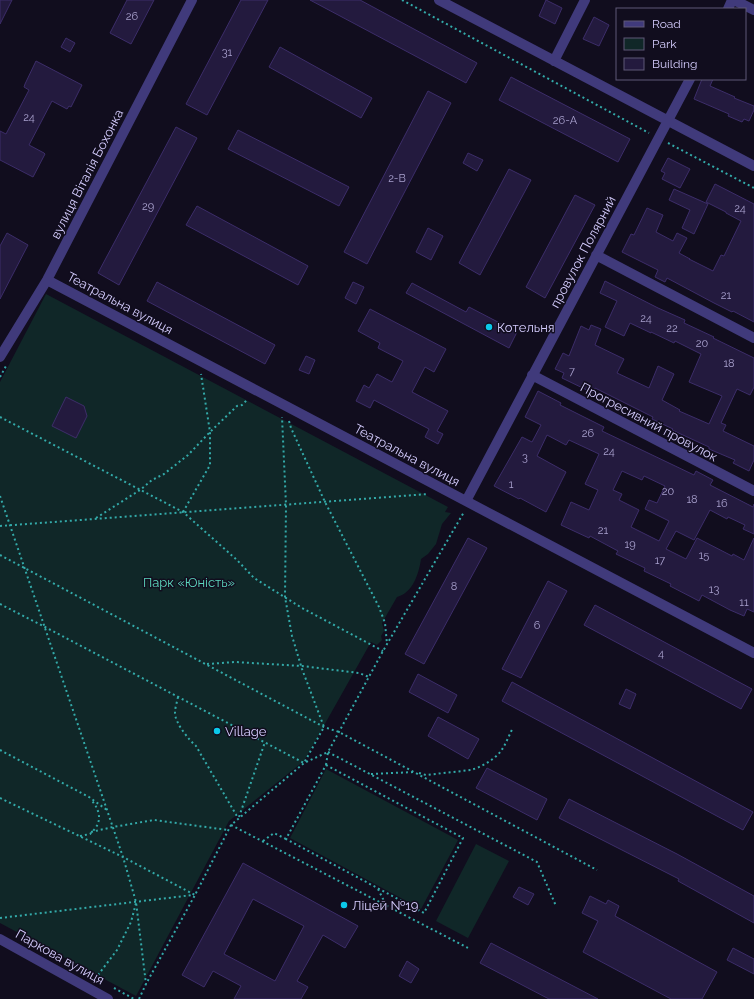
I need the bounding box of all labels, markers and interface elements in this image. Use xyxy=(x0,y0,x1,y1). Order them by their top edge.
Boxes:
legend xyxy=(616,8,746,80)
house number: 26 xyxy=(126,10,139,23)
text: Road xyxy=(652,17,681,31)
text: Park xyxy=(652,37,677,51)
house number: 31 xyxy=(222,46,233,59)
text: Building xyxy=(652,57,698,71)
street label: вулиця Віталія Бохонка xyxy=(48,107,126,241)
house number: 24 xyxy=(23,111,35,124)
house number: 26-А xyxy=(553,114,578,127)
house number: 2-В xyxy=(388,172,406,185)
street label: провулок Полярний xyxy=(547,193,619,311)
house number: 29 xyxy=(142,200,154,213)
house number: 24 xyxy=(734,202,746,215)
street label: Театральна вулиця xyxy=(65,269,175,337)
house number: 21 xyxy=(721,289,732,302)
house number: 24 xyxy=(640,312,652,325)
place label: Котельня xyxy=(497,320,554,335)
marker: Котельня xyxy=(484,322,494,332)
house number: 22 xyxy=(666,322,678,335)
house number: 20 xyxy=(696,337,708,350)
house number: 18 xyxy=(723,357,735,370)
house number: 7 xyxy=(569,365,575,378)
street label: Прогресивний провулок xyxy=(578,379,720,465)
street label: Театральна вулиця xyxy=(352,421,462,489)
house number: 26 xyxy=(582,427,595,440)
house number: 24 xyxy=(603,445,615,458)
house number: 3 xyxy=(522,451,528,464)
house number: 1 xyxy=(509,478,514,491)
house number: 20 xyxy=(662,485,674,498)
house number: 18 xyxy=(686,493,698,506)
house number: 16 xyxy=(716,497,728,510)
house number: 21 xyxy=(598,524,609,537)
house number: 19 xyxy=(624,538,636,551)
house number: 15 xyxy=(699,549,709,562)
house number: 17 xyxy=(655,554,665,567)
park label: Парк «Юність» xyxy=(143,575,235,590)
house number: 8 xyxy=(451,580,457,593)
house number: 13 xyxy=(709,583,719,596)
house number: 11 xyxy=(739,596,749,609)
house number: 6 xyxy=(534,619,541,632)
house number: 4 xyxy=(658,647,664,660)
place label: Village xyxy=(225,724,267,739)
marker: Village xyxy=(212,726,222,736)
place label: Ліцей №19 xyxy=(352,898,419,913)
marker: Ліцей №19 xyxy=(339,900,349,910)
street label: Паркова вулиця xyxy=(13,926,107,988)

